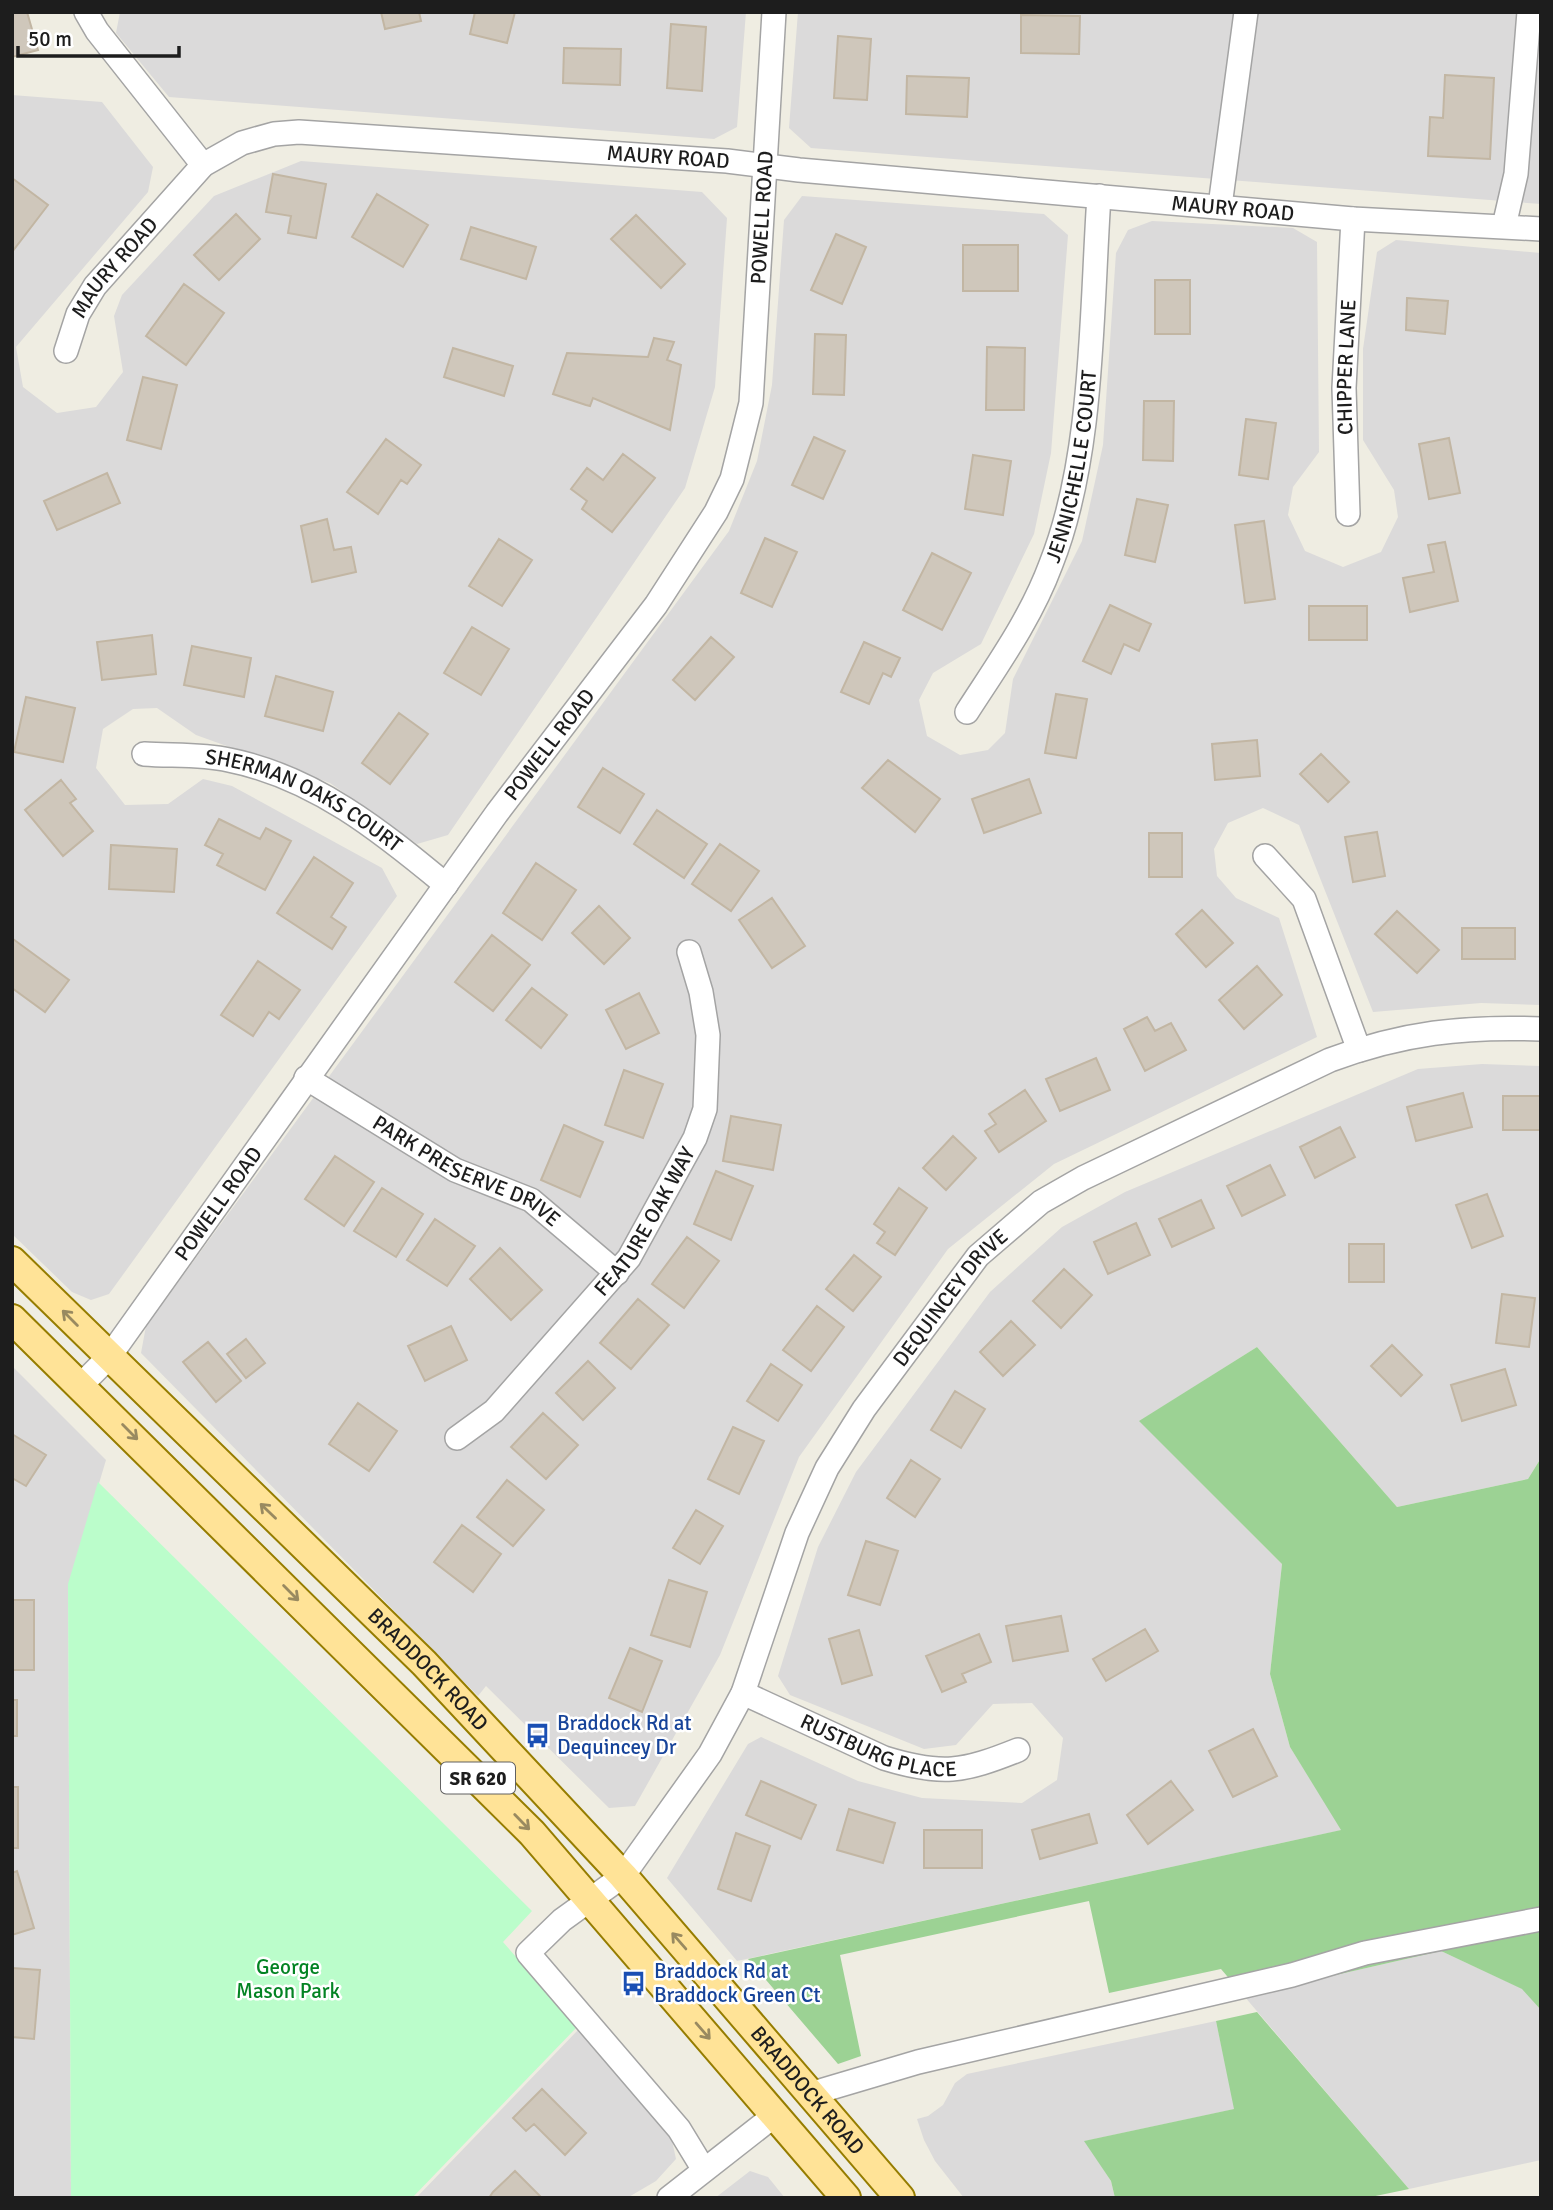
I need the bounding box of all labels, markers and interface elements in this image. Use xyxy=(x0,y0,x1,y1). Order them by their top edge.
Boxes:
scale bar xyxy=(18,14,178,58)
text: 50 m xyxy=(28,26,72,52)
street label: MAURY ROAD xyxy=(606,140,731,174)
street label: POWELL ROAD xyxy=(745,150,779,285)
street label: MAURY ROAD xyxy=(1170,190,1295,227)
street label: MAURY ROAD xyxy=(66,212,163,323)
street label: CHIPPER LANE xyxy=(1331,299,1362,435)
street label: JENNICHELLE COURT xyxy=(1040,368,1102,566)
street label: POWELL ROAD xyxy=(498,683,600,806)
street label: SHERMAN OAKS COURT xyxy=(204,744,408,858)
street label: PARK PRESERVE DRIVE xyxy=(368,1109,566,1232)
street label: POWELL ROAD xyxy=(169,1142,268,1266)
street label: FEATURE OAK WAY xyxy=(589,1142,701,1301)
street label: DEQUINCEY DRIVE xyxy=(887,1223,1013,1372)
one-way arrow xyxy=(62,1310,79,1327)
one-way arrow xyxy=(121,1424,138,1441)
one-way arrow xyxy=(260,1503,277,1520)
one-way arrow xyxy=(282,1584,299,1601)
street label: BRADDOCK ROAD xyxy=(362,1602,494,1736)
street label: RUSTBURG PLACE xyxy=(796,1708,958,1782)
place label: Braddock Rd at Dequincey Dr xyxy=(557,1710,692,1760)
bus stop icon: Braddock Rd at Dequincey Dr xyxy=(523,1721,551,1749)
road number: SR 620 xyxy=(441,1762,515,1794)
one-way arrow xyxy=(513,1814,530,1831)
one-way arrow xyxy=(671,1932,687,1950)
park label: George Mason Park xyxy=(236,1954,341,2004)
place label: Braddock Rd at Braddock Green Ct xyxy=(654,1958,821,2008)
bus stop icon: Braddock Rd at Braddock Green Ct xyxy=(620,1969,648,1997)
street label: BRADDOCK ROAD xyxy=(745,2021,870,2160)
one-way arrow xyxy=(695,2022,711,2040)

